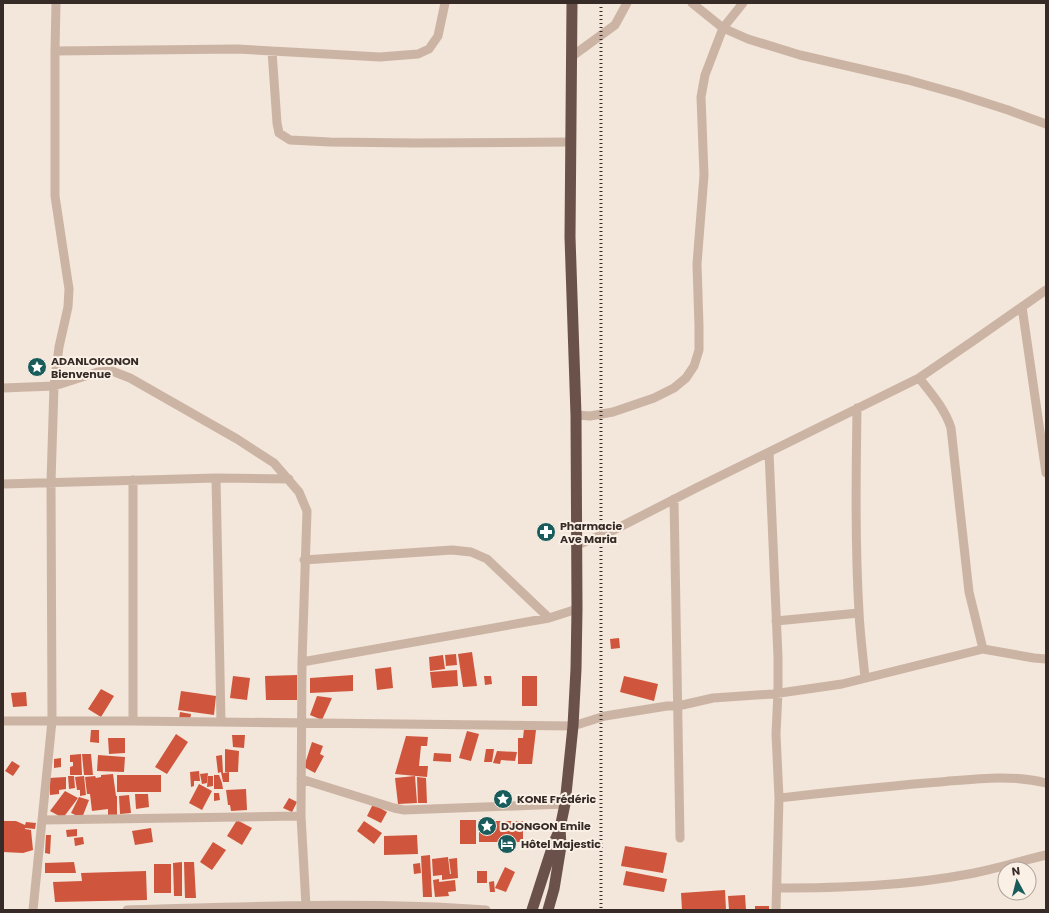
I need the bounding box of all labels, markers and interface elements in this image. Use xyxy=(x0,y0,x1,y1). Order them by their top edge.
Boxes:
place label: ADANLOKONON Bienvenue xyxy=(51,353,139,382)
place icon: ADANLOKONON Bienvenue xyxy=(26,356,48,378)
place label: Pharmacie Ave Maria xyxy=(560,518,622,547)
pharmacy icon: Pharmacie Ave Maria xyxy=(535,521,557,543)
place icon: KONE Frédéric xyxy=(492,788,514,810)
place label: KONE Frédéric xyxy=(517,791,597,807)
place icon: DJONGON Emile xyxy=(476,815,498,837)
place label: DJONGON Emile xyxy=(501,818,591,834)
hotel icon: Hôtel Majestic xyxy=(496,833,518,855)
place label: Hôtel Majestic xyxy=(521,836,601,852)
north arrow xyxy=(997,861,1037,901)
text: N xyxy=(1011,863,1021,880)

